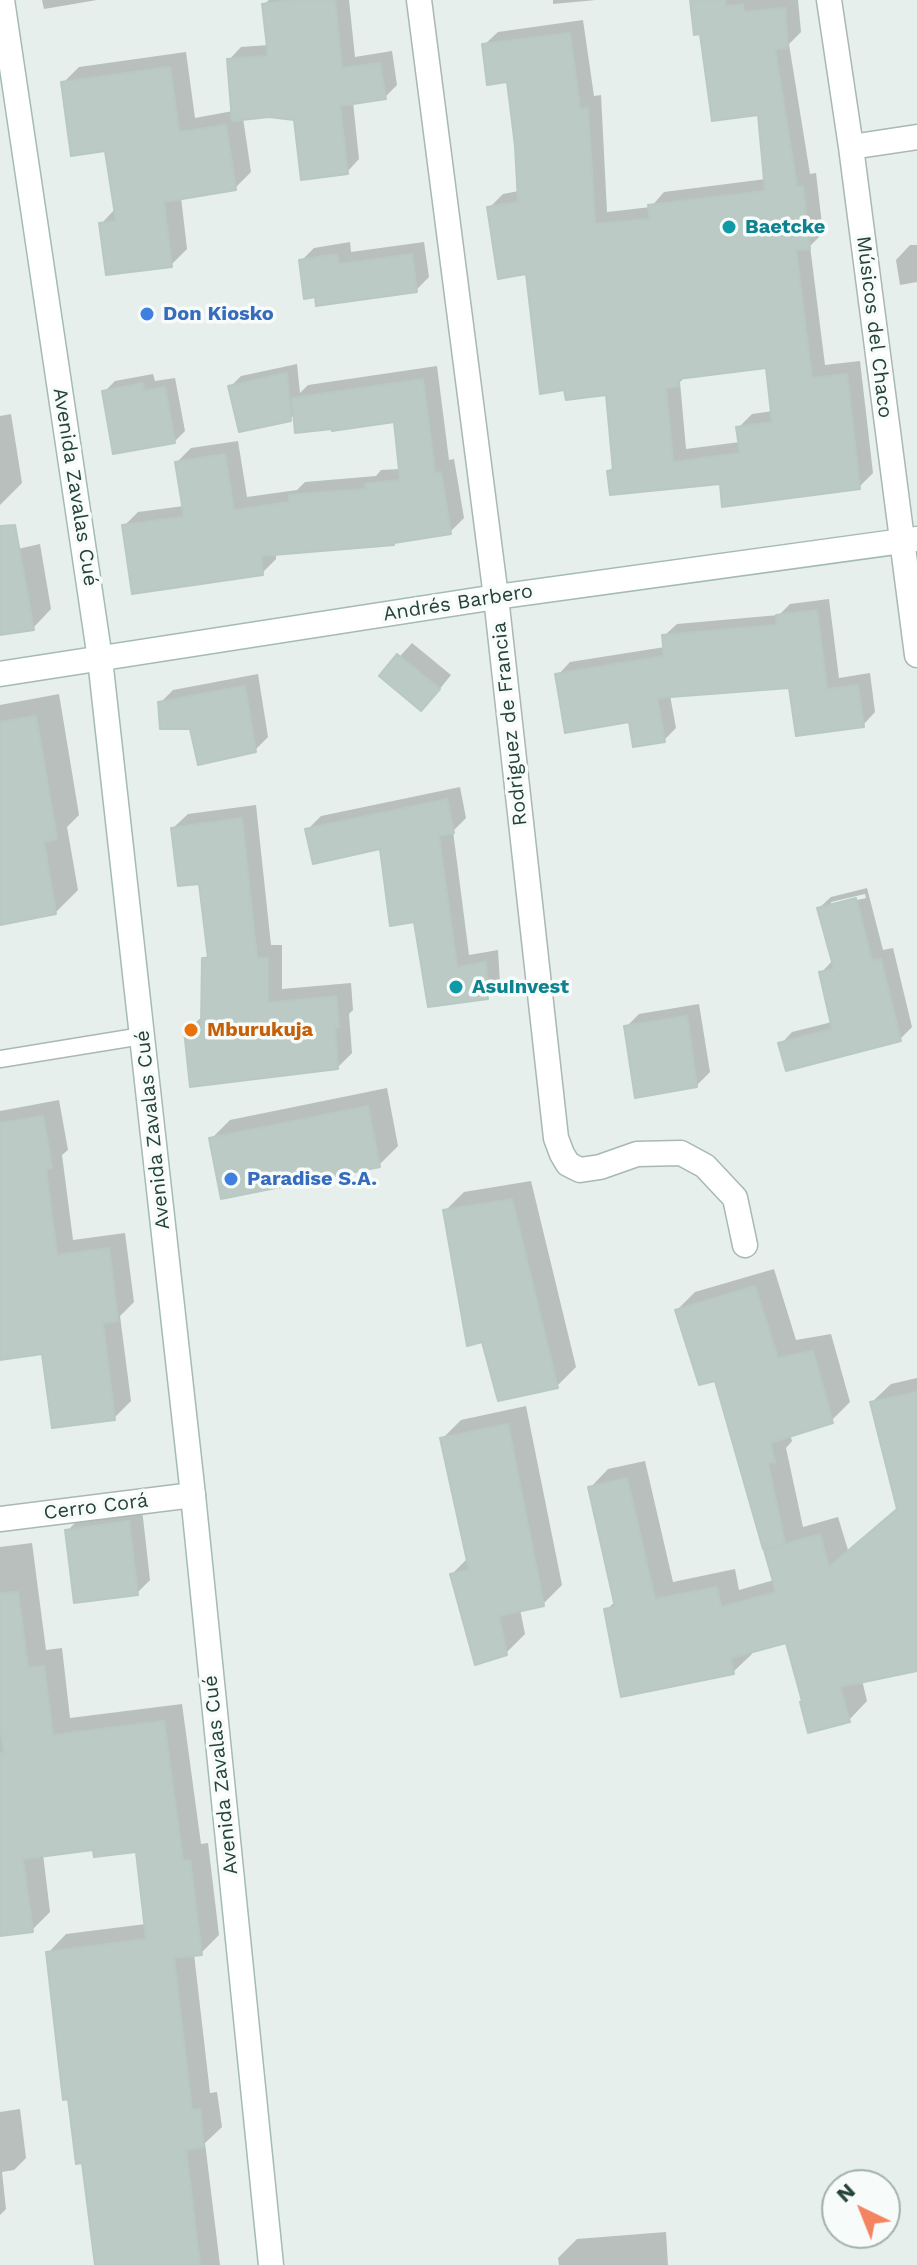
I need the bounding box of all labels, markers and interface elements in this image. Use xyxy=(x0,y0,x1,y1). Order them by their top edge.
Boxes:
place label: Baetcke xyxy=(745,215,825,239)
marker: Baetcke xyxy=(720,218,738,236)
street label: Músicos del Chaco xyxy=(851,235,897,419)
place label: Don Kiosko xyxy=(163,302,274,326)
marker: Don Kiosko xyxy=(138,305,156,323)
street label: Avenida Zavalas Cué xyxy=(47,386,103,588)
street label: Andrés Barbero xyxy=(381,579,535,627)
street label: Rodriguez de Francia xyxy=(487,621,533,827)
place label: AsuInvest xyxy=(472,975,569,999)
marker: AsuInvest xyxy=(447,978,465,996)
place label: Mburukuja xyxy=(207,1018,313,1042)
marker: Mburukuja xyxy=(182,1021,200,1039)
street label: Avenida Zavalas Cué xyxy=(131,1029,175,1231)
place label: Paradise S.A. xyxy=(247,1167,377,1191)
marker: Paradise S.A. xyxy=(222,1170,240,1188)
street label: Cerro Corá xyxy=(42,1489,150,1525)
street label: Avenida Zavalas Cué xyxy=(199,1674,243,1876)
north arrow xyxy=(821,2169,901,2249)
text: N xyxy=(831,2178,860,2207)

